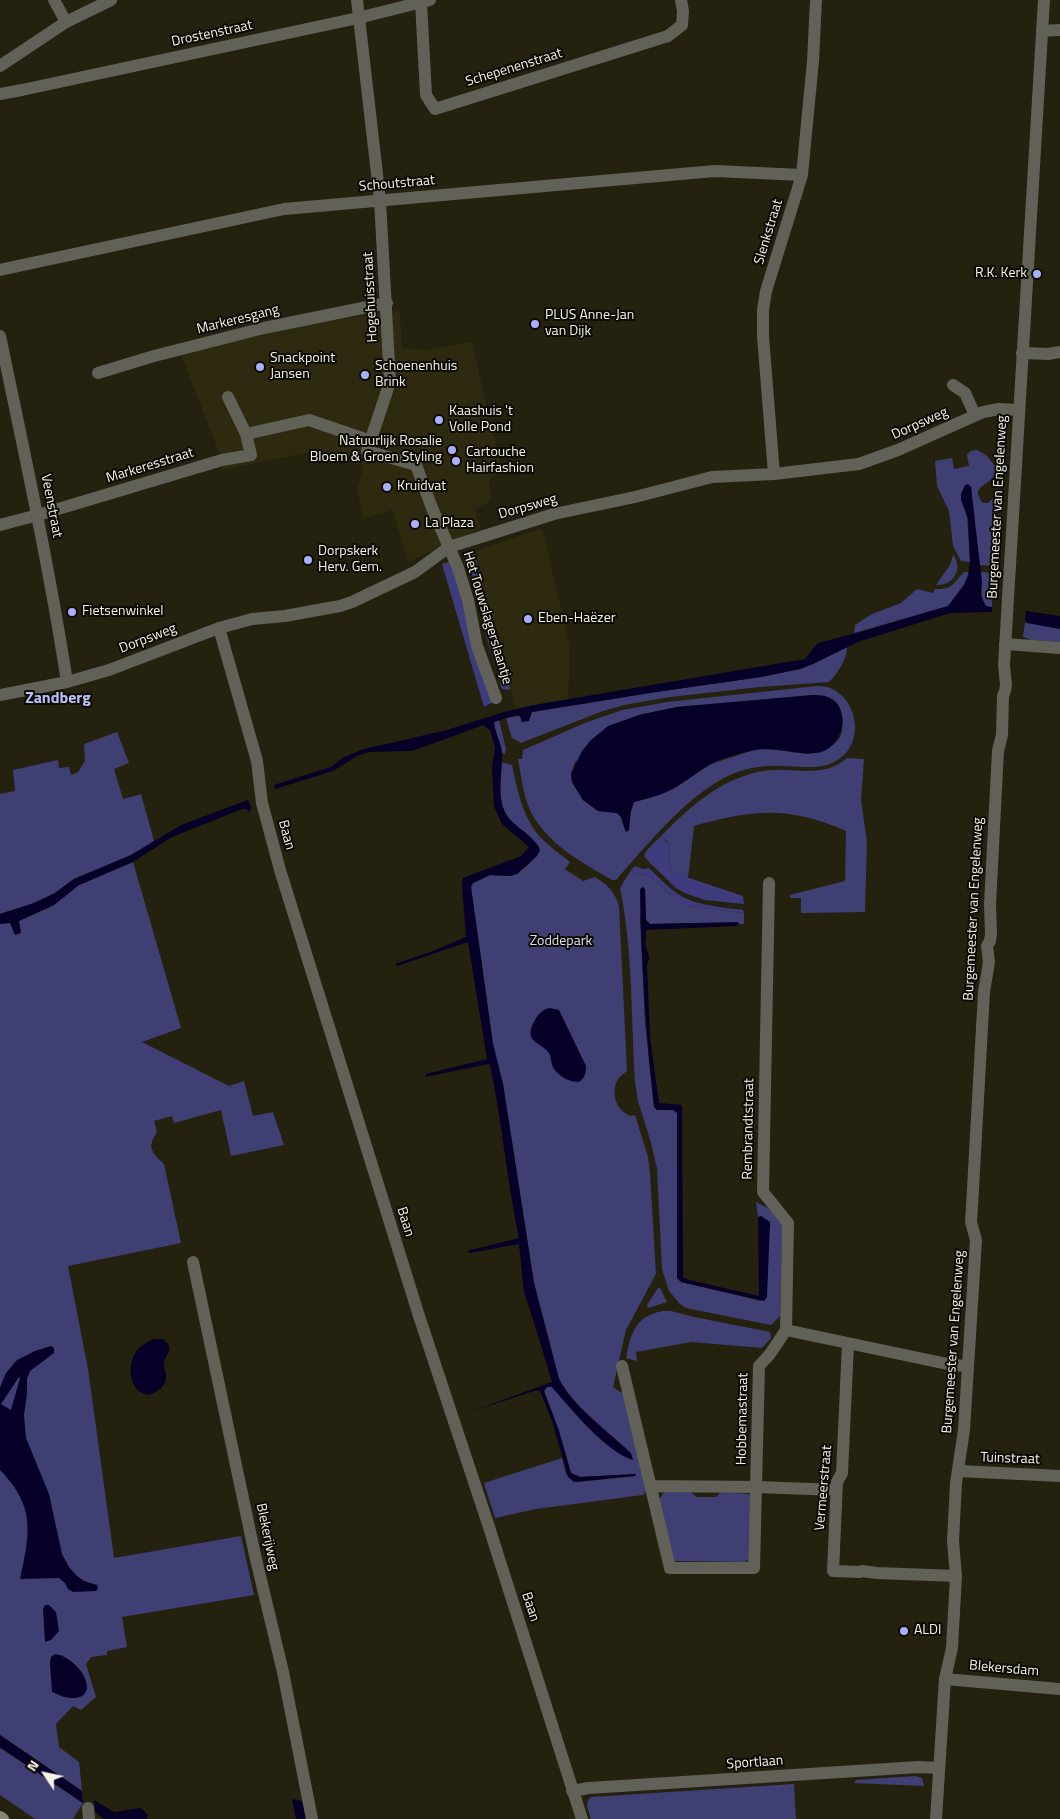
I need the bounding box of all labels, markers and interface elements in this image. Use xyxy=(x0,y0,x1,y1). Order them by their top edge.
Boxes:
street label: Drostenstraat xyxy=(170,17,254,51)
street label: Schepenenstraat xyxy=(464,45,564,91)
street label: Schoutstraat xyxy=(358,172,436,196)
street label: Slenkstraat xyxy=(751,197,787,267)
street label: Hogehuisstraat xyxy=(360,251,382,343)
place label: R.K. Kerk xyxy=(975,266,1027,282)
marker: R.K. Kerk xyxy=(1031,268,1043,280)
street label: Markeresgang xyxy=(195,302,281,338)
place label: PLUS Anne-Jan van Dijk xyxy=(545,308,634,341)
marker: PLUS Anne-Jan van Dijk xyxy=(529,318,541,330)
place label: Snackpoint Jansen xyxy=(270,351,335,384)
place label: Schoenenhuis Brink xyxy=(375,359,457,392)
marker: Snackpoint Jansen xyxy=(254,361,266,373)
marker: Schoenenhuis Brink xyxy=(359,369,371,381)
place label: Kaashuis 't Volle Pond xyxy=(449,404,513,437)
street label: Dorpsweg xyxy=(889,404,951,444)
marker: Kaashuis 't Volle Pond xyxy=(433,414,445,426)
street label: Burgemeester van Engelenweg xyxy=(985,415,1011,599)
place label: Natuurlijk Rosalie Bloem & Groen Styling xyxy=(310,434,442,467)
marker: Natuurlijk Rosalie Bloem & Groen Styling xyxy=(446,444,458,456)
street label: Markeresstraat xyxy=(104,445,196,487)
place label: Cartouche Hairfashion xyxy=(466,445,534,478)
marker: Cartouche Hairfashion xyxy=(450,455,462,467)
street label: Veenstraat xyxy=(37,473,65,539)
place label: Kruidvat xyxy=(397,479,446,495)
marker: Kruidvat xyxy=(381,481,393,493)
street label: Dorpsweg xyxy=(497,491,559,523)
place label: La Plaza xyxy=(425,516,474,532)
marker: La Plaza xyxy=(409,518,421,530)
place label: Dorpskerk Herv. Gem. xyxy=(318,544,382,576)
street label: Het Touwslagerslaantje xyxy=(459,550,515,686)
marker: Dorpskerk Herv. Gem. xyxy=(302,554,314,566)
place label: Fietsenwinkel xyxy=(82,604,163,620)
marker: Fietsenwinkel xyxy=(66,606,78,618)
place label: Eben-Haëzer xyxy=(538,611,616,627)
marker: Eben-Haëzer xyxy=(522,613,534,625)
street label: Dorpsweg xyxy=(117,620,179,658)
district label: Zandberg xyxy=(25,689,91,709)
street label: Burgemeester van Engelenweg xyxy=(961,817,987,1001)
street label: Baan xyxy=(274,818,298,852)
park label: Zoddepark xyxy=(530,934,592,950)
street label: Rembrandtstraat xyxy=(740,1078,758,1180)
street label: Baan xyxy=(393,1205,417,1239)
street label: Burgemeester van Engelenweg xyxy=(939,1250,969,1434)
street label: Hobbemastraat xyxy=(734,1373,752,1465)
street label: Vermeerstraat xyxy=(812,1445,836,1531)
street label: Tuinstraat xyxy=(980,1450,1040,1468)
street label: Blekerijweg xyxy=(252,1502,282,1572)
street label: Baan xyxy=(517,1590,543,1624)
place label: ALDI xyxy=(914,1623,942,1639)
marker: ALDI xyxy=(898,1625,910,1637)
street label: Blekersdam xyxy=(968,1658,1040,1680)
north arrow xyxy=(20,1749,70,1799)
street label: Sportlaan xyxy=(726,1753,784,1773)
text: N xyxy=(21,1755,44,1775)

